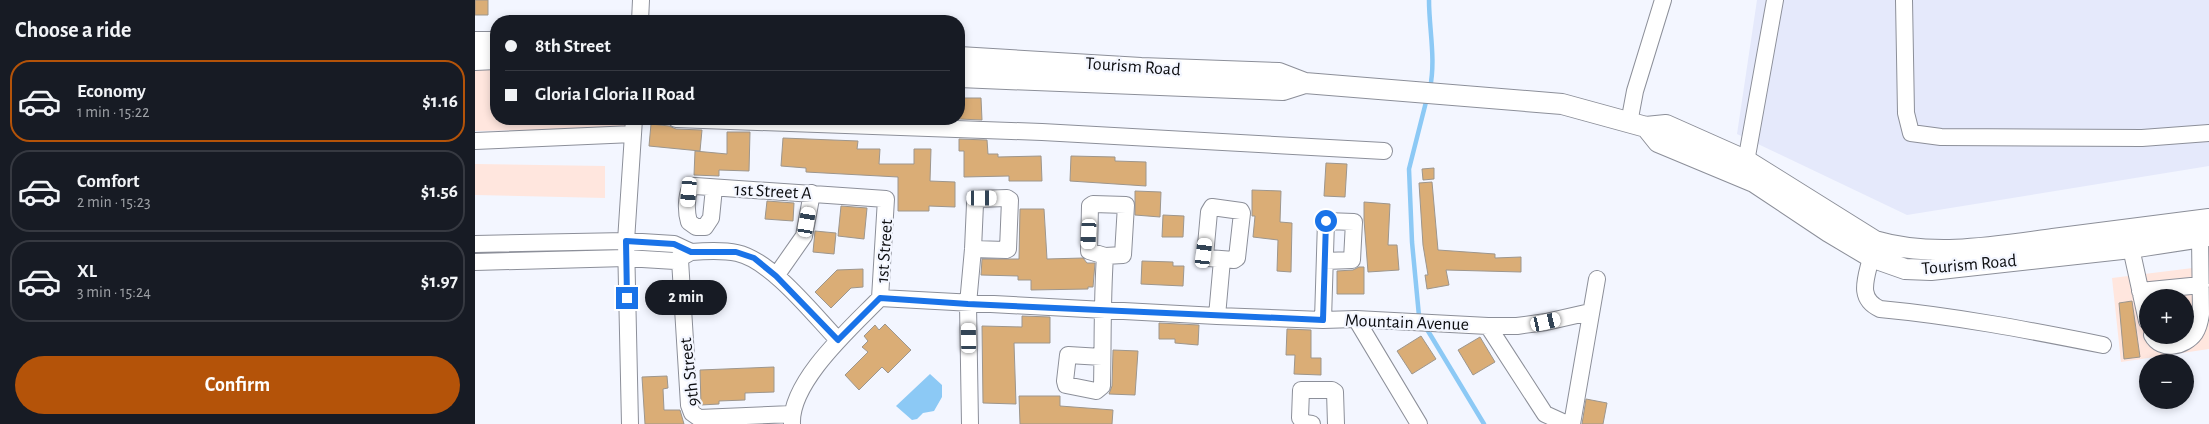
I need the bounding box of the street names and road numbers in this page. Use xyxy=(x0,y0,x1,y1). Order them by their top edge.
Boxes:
street label: Tourism Road xyxy=(1085,55,1181,79)
street label: 1st Street A xyxy=(734,181,813,203)
street label: 1st Street xyxy=(874,218,896,284)
street label: Tourism Road xyxy=(1921,252,2017,278)
street label: Mountain Avenue xyxy=(1345,312,1469,334)
street label: 9th Street xyxy=(677,336,703,407)

